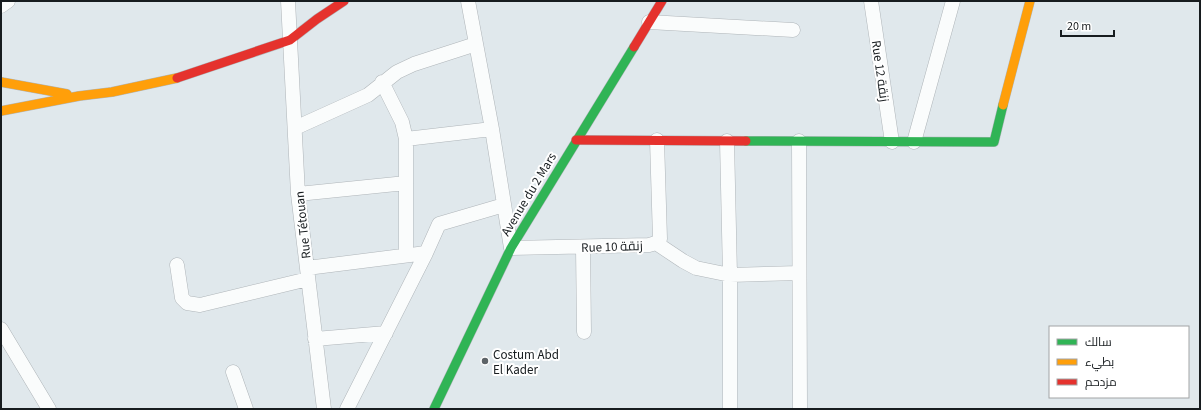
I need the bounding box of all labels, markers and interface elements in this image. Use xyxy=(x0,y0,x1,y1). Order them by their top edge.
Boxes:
scale bar xyxy=(1061,12,1114,38)
text: 20 m xyxy=(1067,18,1091,35)
street label: Rue 12 زنقة xyxy=(867,39,893,103)
street label: Avenue du 2 Mars xyxy=(497,149,561,240)
street label: Rue Tétouan xyxy=(290,190,315,260)
street label: Rue 10 زنقة xyxy=(581,237,643,257)
legend xyxy=(1049,326,1189,398)
text: سالك xyxy=(1085,334,1112,351)
place label: Costum Abd El Kader xyxy=(493,346,559,379)
text: بطيء xyxy=(1085,354,1114,372)
marker: Costum Abd El Kader xyxy=(480,356,490,366)
text: مزدحم xyxy=(1085,374,1117,391)

